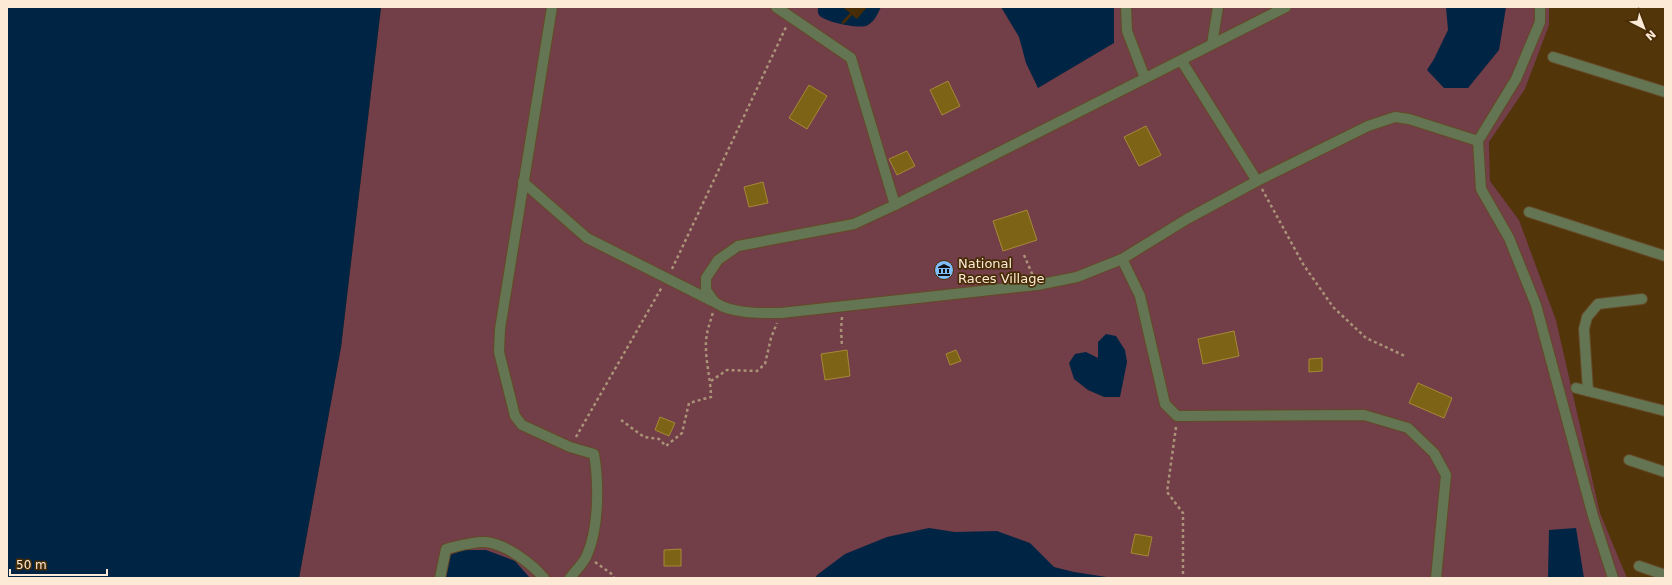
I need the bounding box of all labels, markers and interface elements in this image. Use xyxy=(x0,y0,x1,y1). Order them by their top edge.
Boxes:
north arrow xyxy=(1624,8,1664,48)
text: N xyxy=(1643,27,1658,43)
place label: National Races Village xyxy=(958,256,1044,286)
museum icon: National Races Village xyxy=(933,259,955,281)
scale bar xyxy=(10,551,107,577)
text: 50 m xyxy=(16,558,47,572)

